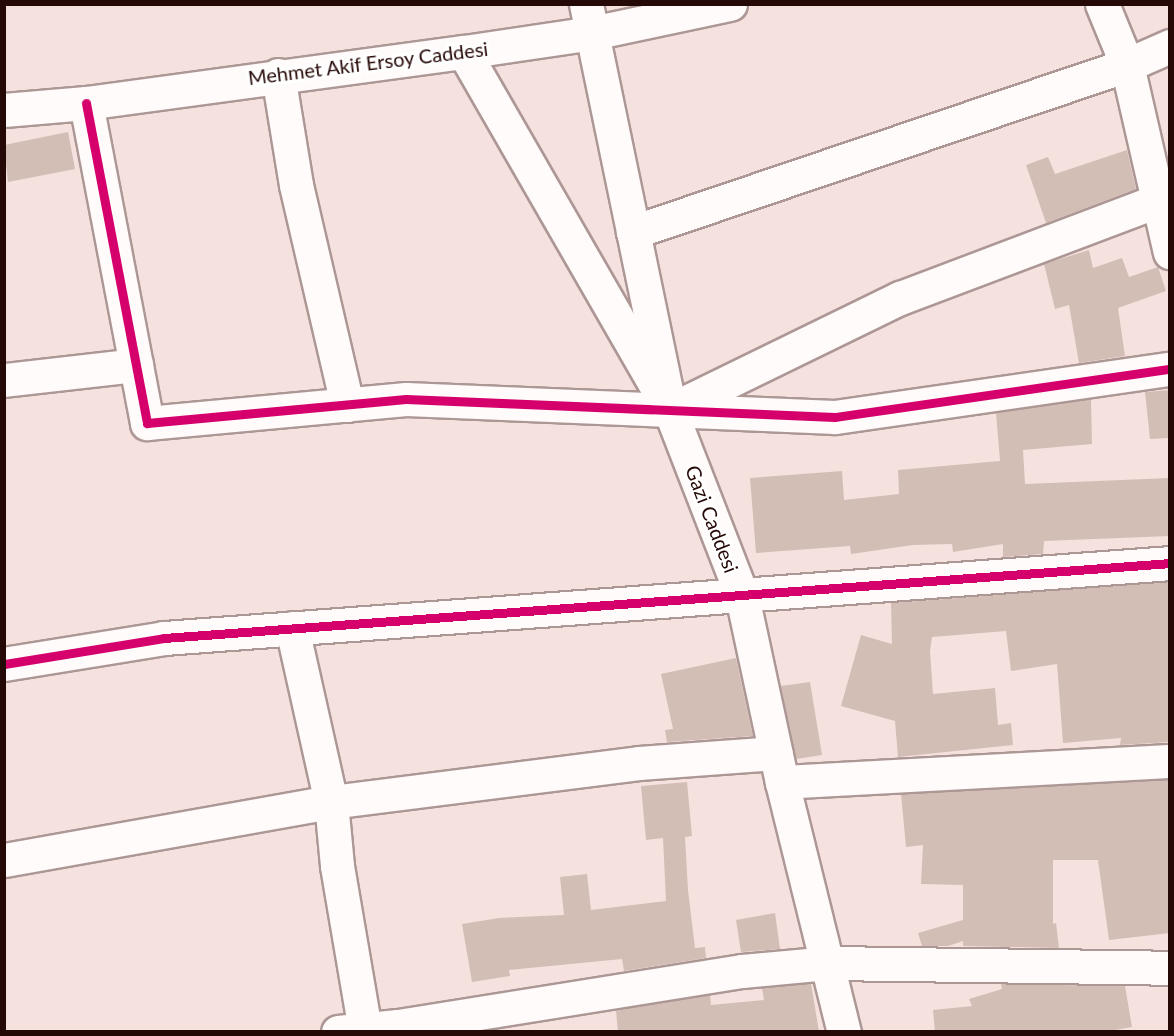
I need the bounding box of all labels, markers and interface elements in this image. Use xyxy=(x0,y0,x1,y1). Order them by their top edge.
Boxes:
street label: Mehmet Akif Ersoy Caddesi xyxy=(246,36,490,90)
street label: Gazi Caddesi xyxy=(681,462,743,576)

